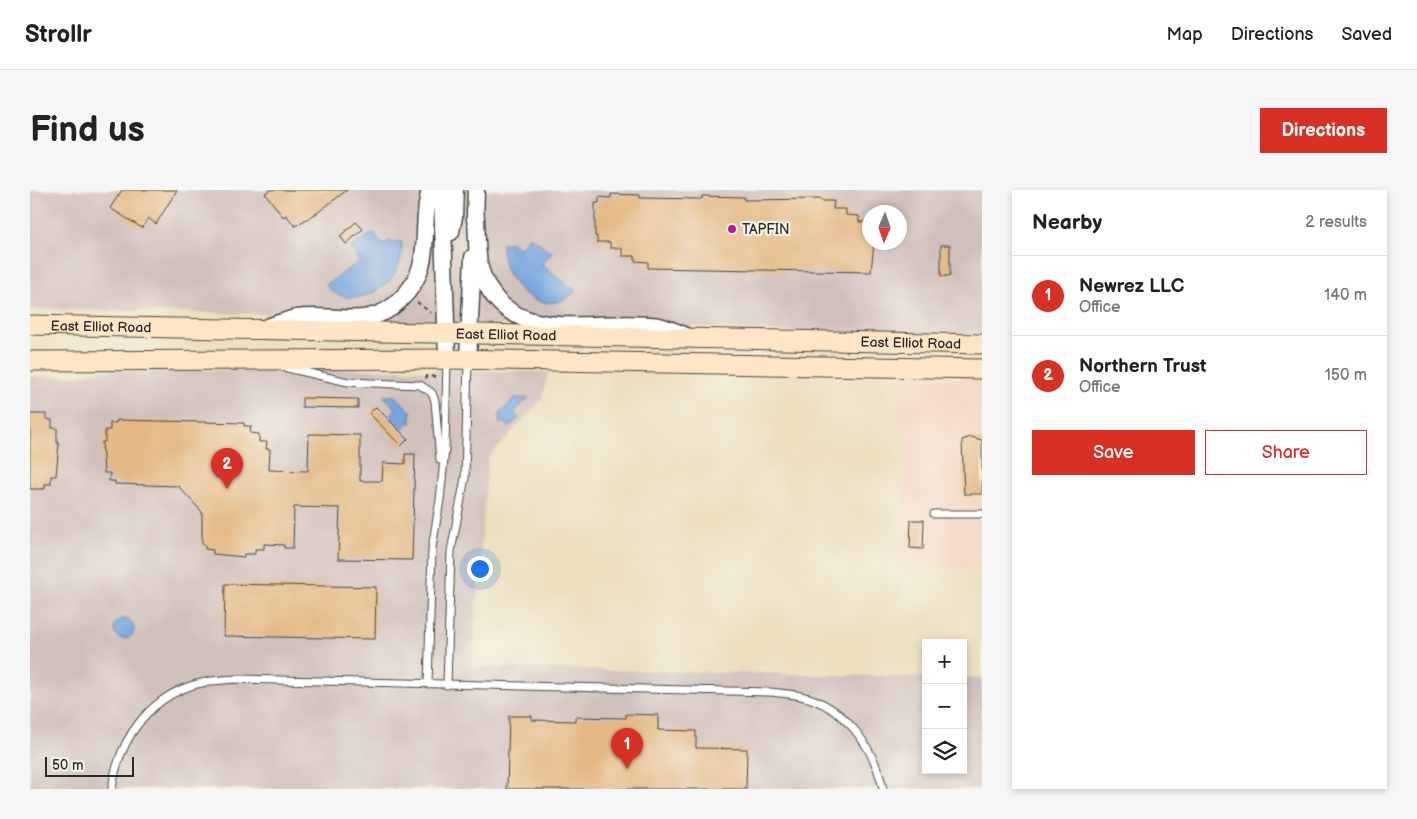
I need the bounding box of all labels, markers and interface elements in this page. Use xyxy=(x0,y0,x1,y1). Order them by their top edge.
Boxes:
text: Strollr xyxy=(25,20,92,49)
text: Map xyxy=(1167,24,1203,45)
text: Directions xyxy=(1231,24,1313,45)
text: Saved xyxy=(1341,24,1392,45)
button: Directions xyxy=(1260,108,1387,153)
text: Find us xyxy=(30,109,145,152)
north arrow xyxy=(862,205,907,250)
text: Nearby xyxy=(1032,210,1102,235)
text: 2 results xyxy=(1305,213,1367,232)
place label: TAPFIN xyxy=(742,221,790,238)
marker: TAPFIN xyxy=(726,223,738,235)
text: Newrez LLC xyxy=(1079,275,1184,298)
text: 1 xyxy=(1045,286,1051,305)
text: 140 m xyxy=(1324,286,1367,305)
text: Office xyxy=(1079,298,1121,317)
street label: East Elliot Road xyxy=(50,317,152,336)
street label: East Elliot Road xyxy=(455,325,556,345)
street label: East Elliot Road xyxy=(860,334,961,353)
text: Northern Trust xyxy=(1079,355,1206,378)
text: 2 xyxy=(1043,366,1053,385)
text: 150 m xyxy=(1325,366,1367,385)
text: Office xyxy=(1079,378,1121,397)
button: Save xyxy=(1032,430,1195,475)
button: Share xyxy=(1205,430,1367,475)
pin: 2 xyxy=(211,448,243,489)
your location xyxy=(467,556,493,582)
map controls xyxy=(922,639,967,774)
button: + xyxy=(922,639,967,684)
button: − xyxy=(922,684,967,729)
pin: 1 xyxy=(611,728,643,769)
button: layers xyxy=(922,729,967,774)
scale bar xyxy=(45,754,134,777)
text: 50 m xyxy=(52,757,84,774)

